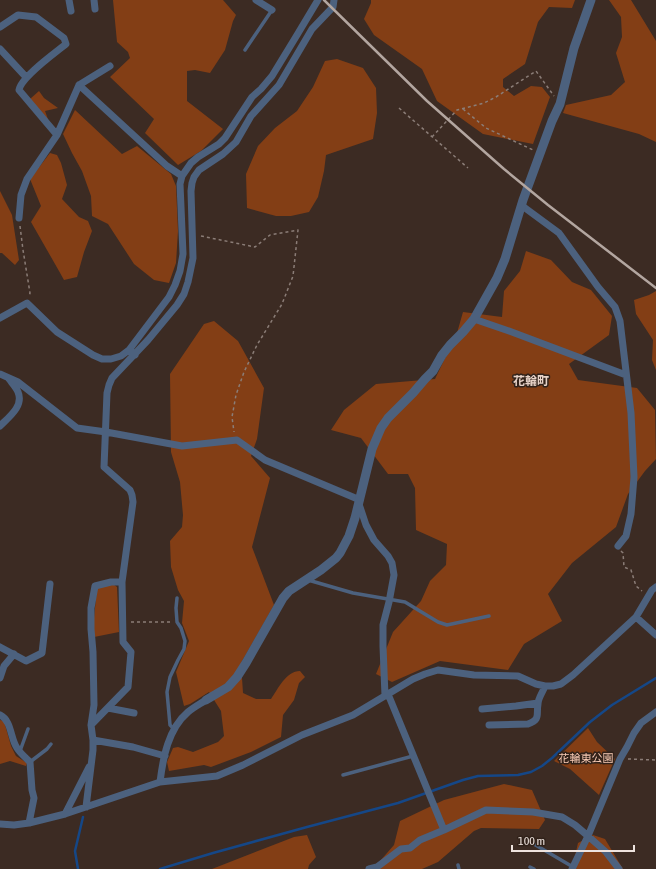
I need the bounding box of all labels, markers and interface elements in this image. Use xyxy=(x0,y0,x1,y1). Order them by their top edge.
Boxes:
district label: 花輪町 xyxy=(513,374,549,388)
park label: 花輪東公園 xyxy=(559,752,614,764)
scale bar xyxy=(512,827,634,853)
text: 100 m xyxy=(518,834,545,848)

